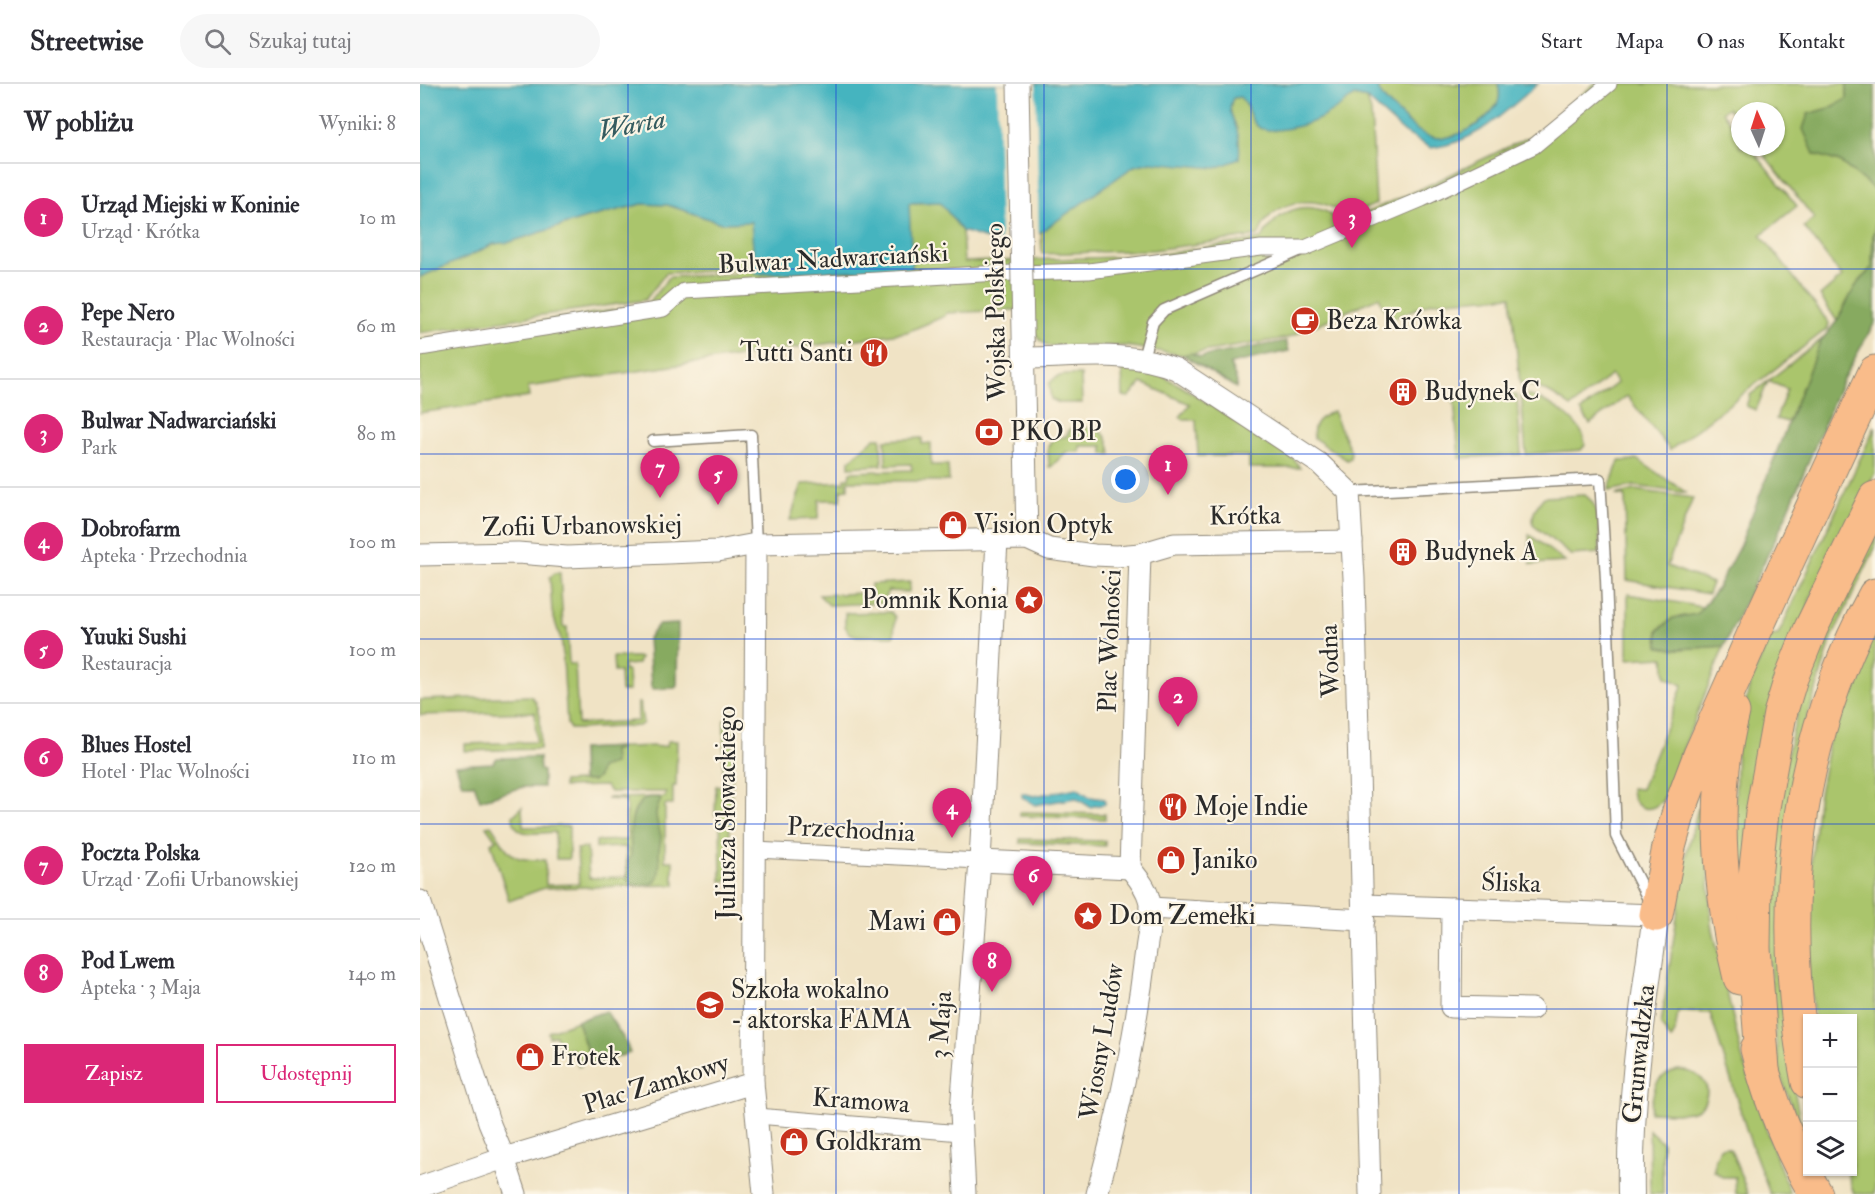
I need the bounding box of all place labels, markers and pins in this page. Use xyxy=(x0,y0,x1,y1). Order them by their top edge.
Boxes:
pin: 3 xyxy=(1332,198,1372,248)
cafe icon: Beza Krówka xyxy=(1289,305,1321,337)
place label: Beza Krówka xyxy=(1326,305,1462,337)
place label: Tutti Santi xyxy=(740,337,853,369)
restaurant icon: Tutti Santi xyxy=(858,337,890,369)
building icon: Budynek C xyxy=(1387,376,1419,408)
place label: Budynek C xyxy=(1424,376,1540,408)
bank icon: PKO BP xyxy=(973,416,1005,448)
place label: PKO BP xyxy=(1010,416,1101,448)
pin: 1 xyxy=(1148,446,1188,495)
pin: 7 xyxy=(640,448,680,498)
pin: 5 xyxy=(698,456,738,505)
shop icon: Vision Optyk xyxy=(937,509,969,541)
place label: Vision Optyk xyxy=(974,509,1113,542)
building icon: Budynek A xyxy=(1387,536,1419,568)
place label: Budynek A xyxy=(1424,536,1538,568)
place label: Pomnik Konia xyxy=(861,584,1008,616)
place icon: Pomnik Konia xyxy=(1013,584,1045,616)
pin: 2 xyxy=(1158,678,1197,727)
pin: 4 xyxy=(932,788,972,838)
restaurant icon: Moje Indie xyxy=(1157,791,1189,823)
place label: Moje Indie xyxy=(1194,791,1308,823)
shop icon: Janiko xyxy=(1155,844,1187,876)
place label: Janiko xyxy=(1191,844,1257,876)
pin: 6 xyxy=(1014,856,1052,906)
place icon: Dom Zemełki xyxy=(1072,900,1104,932)
place label: Dom Zemełki xyxy=(1109,900,1256,932)
place label: Mawi xyxy=(868,906,926,938)
shop icon: Mawi xyxy=(931,906,963,938)
pin: 8 xyxy=(972,942,1012,992)
place label: Szkoła wokalno - aktorska FAMA xyxy=(731,974,912,1036)
school or university icon: Szkoła wokalno - aktorska FAMA xyxy=(694,989,726,1021)
shop icon: Frotek xyxy=(514,1041,546,1073)
place label: Frotek xyxy=(551,1041,621,1073)
shop icon: Goldkram xyxy=(778,1126,810,1158)
place label: Goldkram xyxy=(815,1126,922,1158)

